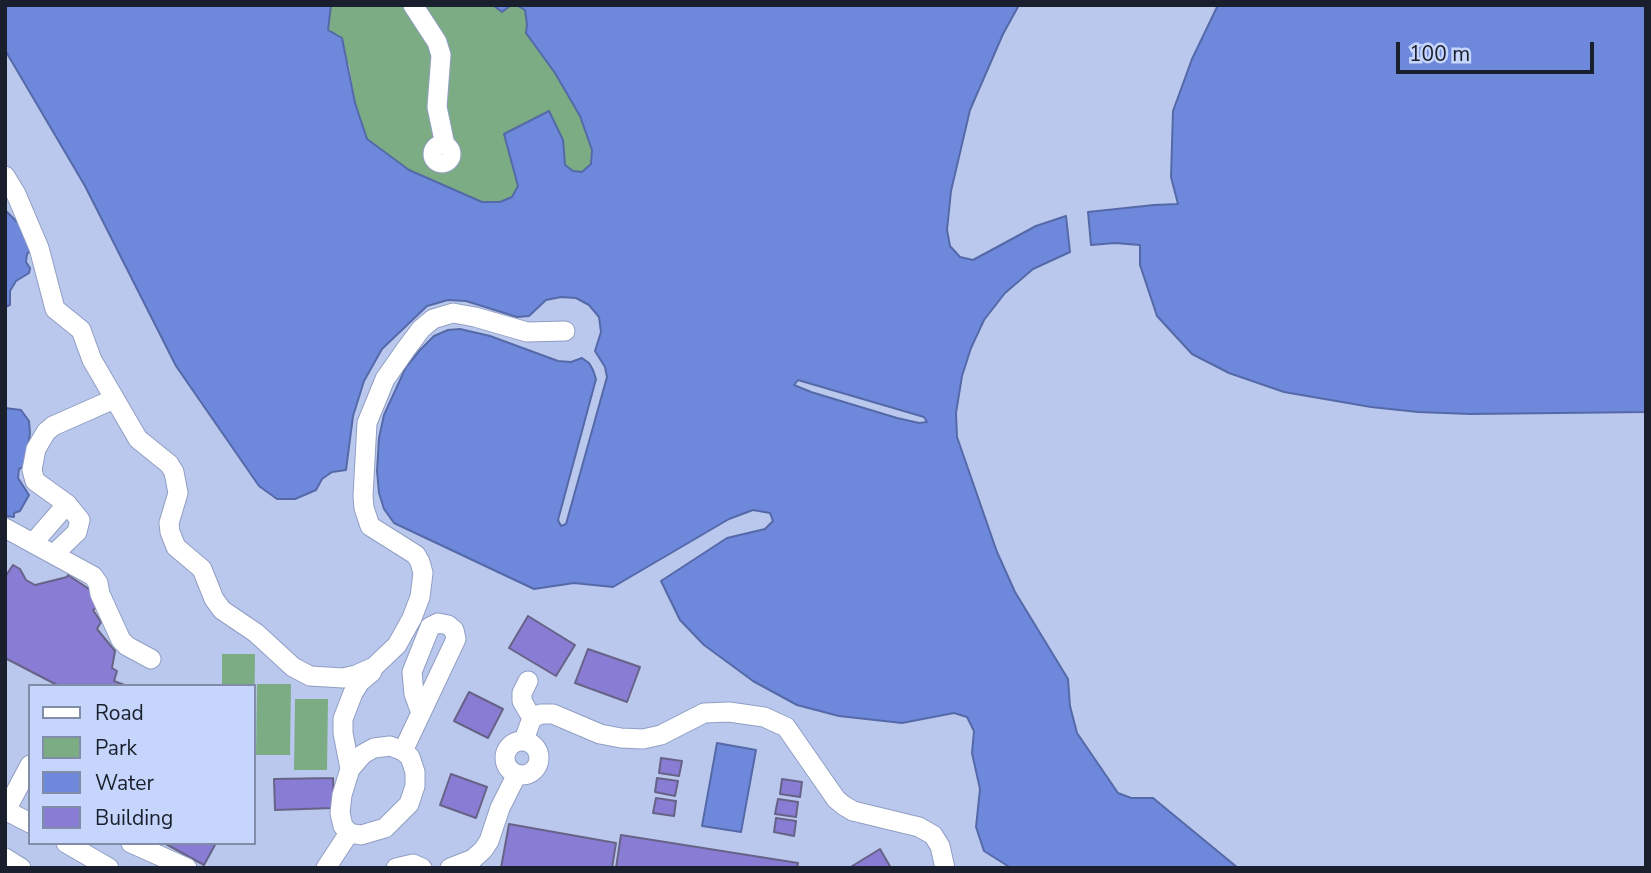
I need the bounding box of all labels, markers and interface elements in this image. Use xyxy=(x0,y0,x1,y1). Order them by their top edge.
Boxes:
scale bar xyxy=(1399,28,1597,72)
text: 100 m xyxy=(1409,40,1470,68)
legend xyxy=(28,684,256,845)
text: Road xyxy=(95,699,144,727)
text: Park xyxy=(95,734,137,762)
text: Water xyxy=(95,769,154,797)
text: Building xyxy=(95,804,173,832)

